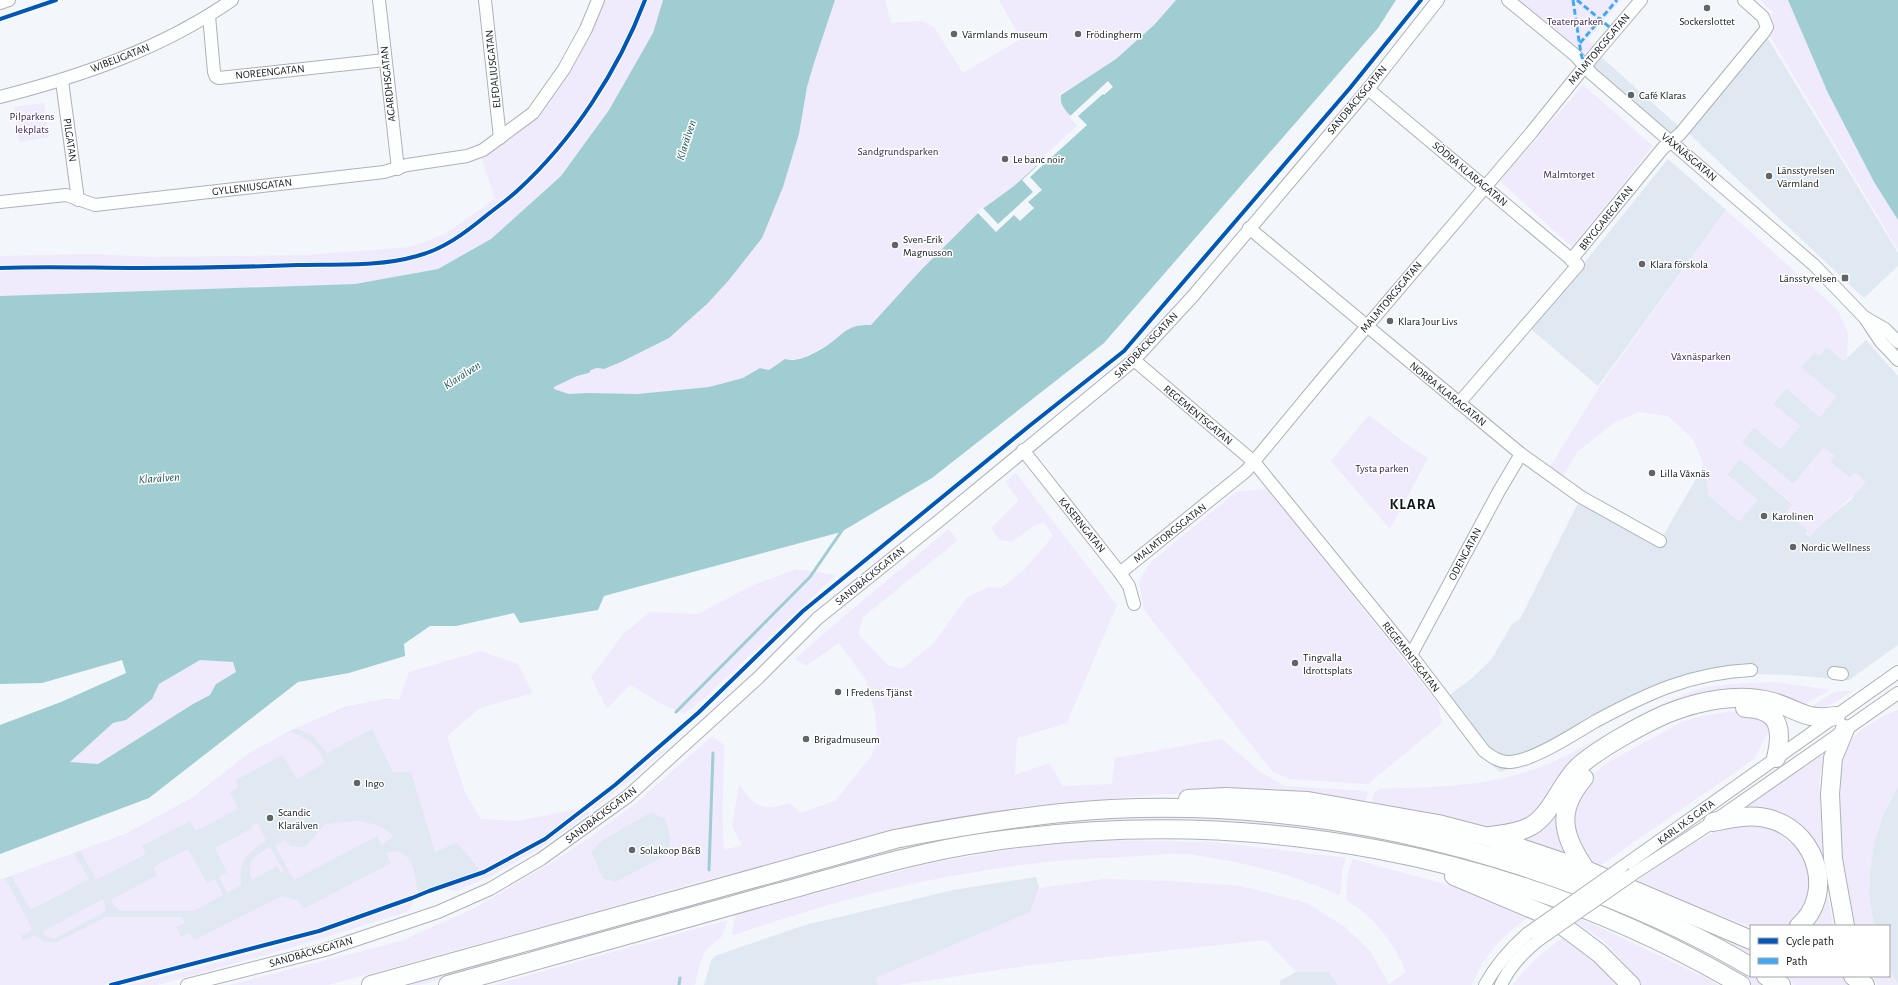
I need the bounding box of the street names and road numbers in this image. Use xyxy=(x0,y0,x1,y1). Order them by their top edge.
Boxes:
street label: MALMTORGSGATAN xyxy=(1566,11,1632,87)
street label: ELFDALIUSGATAN xyxy=(483,29,503,109)
street label: WIBELIGATAN xyxy=(89,42,151,74)
street label: AGARDHSGATAN xyxy=(379,46,397,122)
street label: NOREENGATAN xyxy=(235,63,305,81)
street label: SANDBÄCKSGATAN xyxy=(1325,63,1389,137)
street label: PILGATAN xyxy=(61,118,79,162)
street label: VÅXNÄSGATAN xyxy=(1659,130,1720,183)
street label: SÖDRA KLARAGATAN xyxy=(1431,140,1509,208)
street label: GYLLENIUSGATAN xyxy=(211,177,293,197)
street label: BRYGGAREGATAN xyxy=(1577,184,1635,252)
street label: MALMTORGSGATAN xyxy=(1358,259,1424,335)
street label: SANDBÄCKSGATAN xyxy=(1112,310,1180,380)
street label: NORRA KLARAGATAN xyxy=(1408,360,1488,428)
street label: REGEMENTSGATAN xyxy=(1162,383,1234,447)
street label: KASERNGATAN xyxy=(1057,495,1107,555)
street label: MALMTORGSGATAN xyxy=(1132,501,1208,565)
street label: ODENGATAN xyxy=(1447,526,1483,582)
street label: SANDBÄCKSGATAN xyxy=(833,545,907,607)
street label: REGEMENTSGATAN xyxy=(1380,620,1442,694)
street label: SANDBÄCKSGATAN xyxy=(563,785,639,845)
street label: KARL IX:S GATA xyxy=(1656,797,1717,846)
street label: SANDBÄCKSGATAN xyxy=(268,935,354,969)

